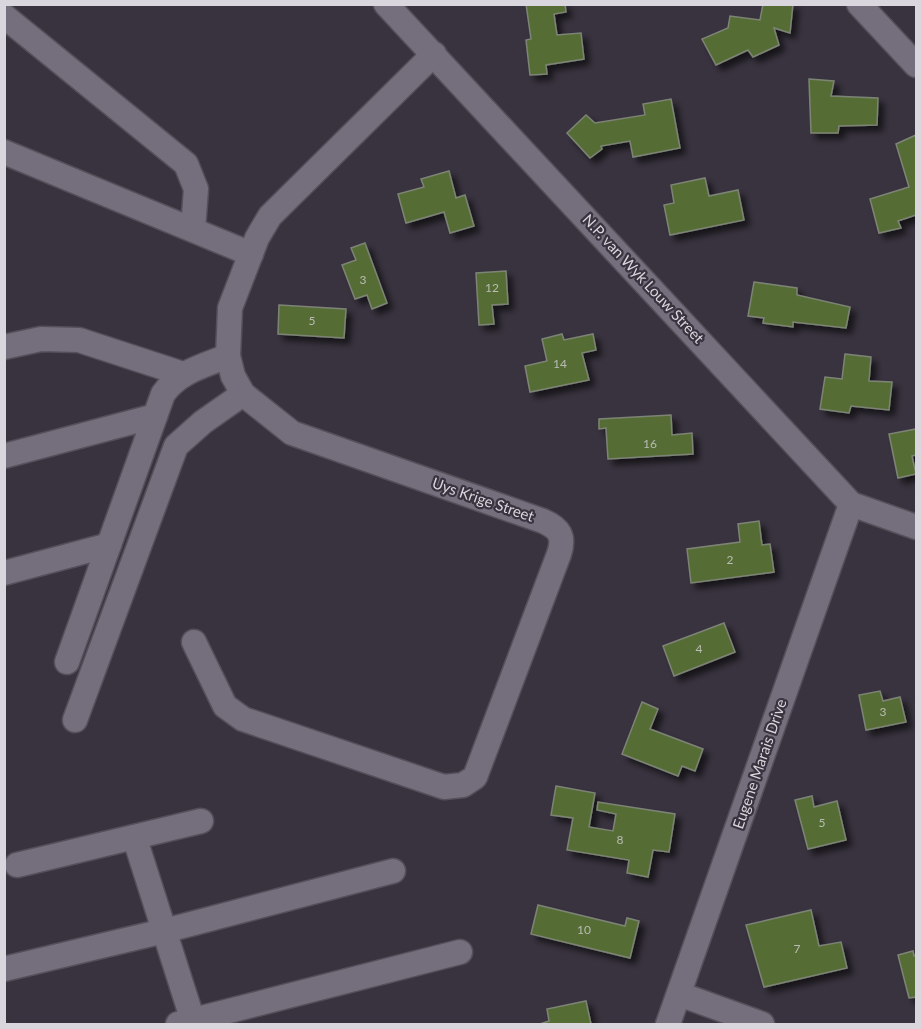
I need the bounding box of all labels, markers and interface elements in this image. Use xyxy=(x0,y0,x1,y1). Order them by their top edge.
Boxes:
street label: N.P. van Wyk Louw Street xyxy=(579,210,709,347)
house number: 3 xyxy=(360,272,367,287)
house number: 12 xyxy=(485,280,499,295)
house number: 5 xyxy=(309,313,316,328)
house number: 14 xyxy=(553,356,567,371)
house number: 16 xyxy=(643,436,657,451)
street label: Uys Krige Street xyxy=(430,473,537,525)
house number: 2 xyxy=(727,552,734,567)
house number: 4 xyxy=(696,641,703,656)
street label: Eugene Marais Drive xyxy=(728,696,790,831)
house number: 3 xyxy=(880,704,887,719)
house number: 5 xyxy=(819,815,826,830)
house number: 8 xyxy=(617,832,624,847)
house number: 10 xyxy=(577,922,591,937)
house number: 7 xyxy=(794,941,801,956)

